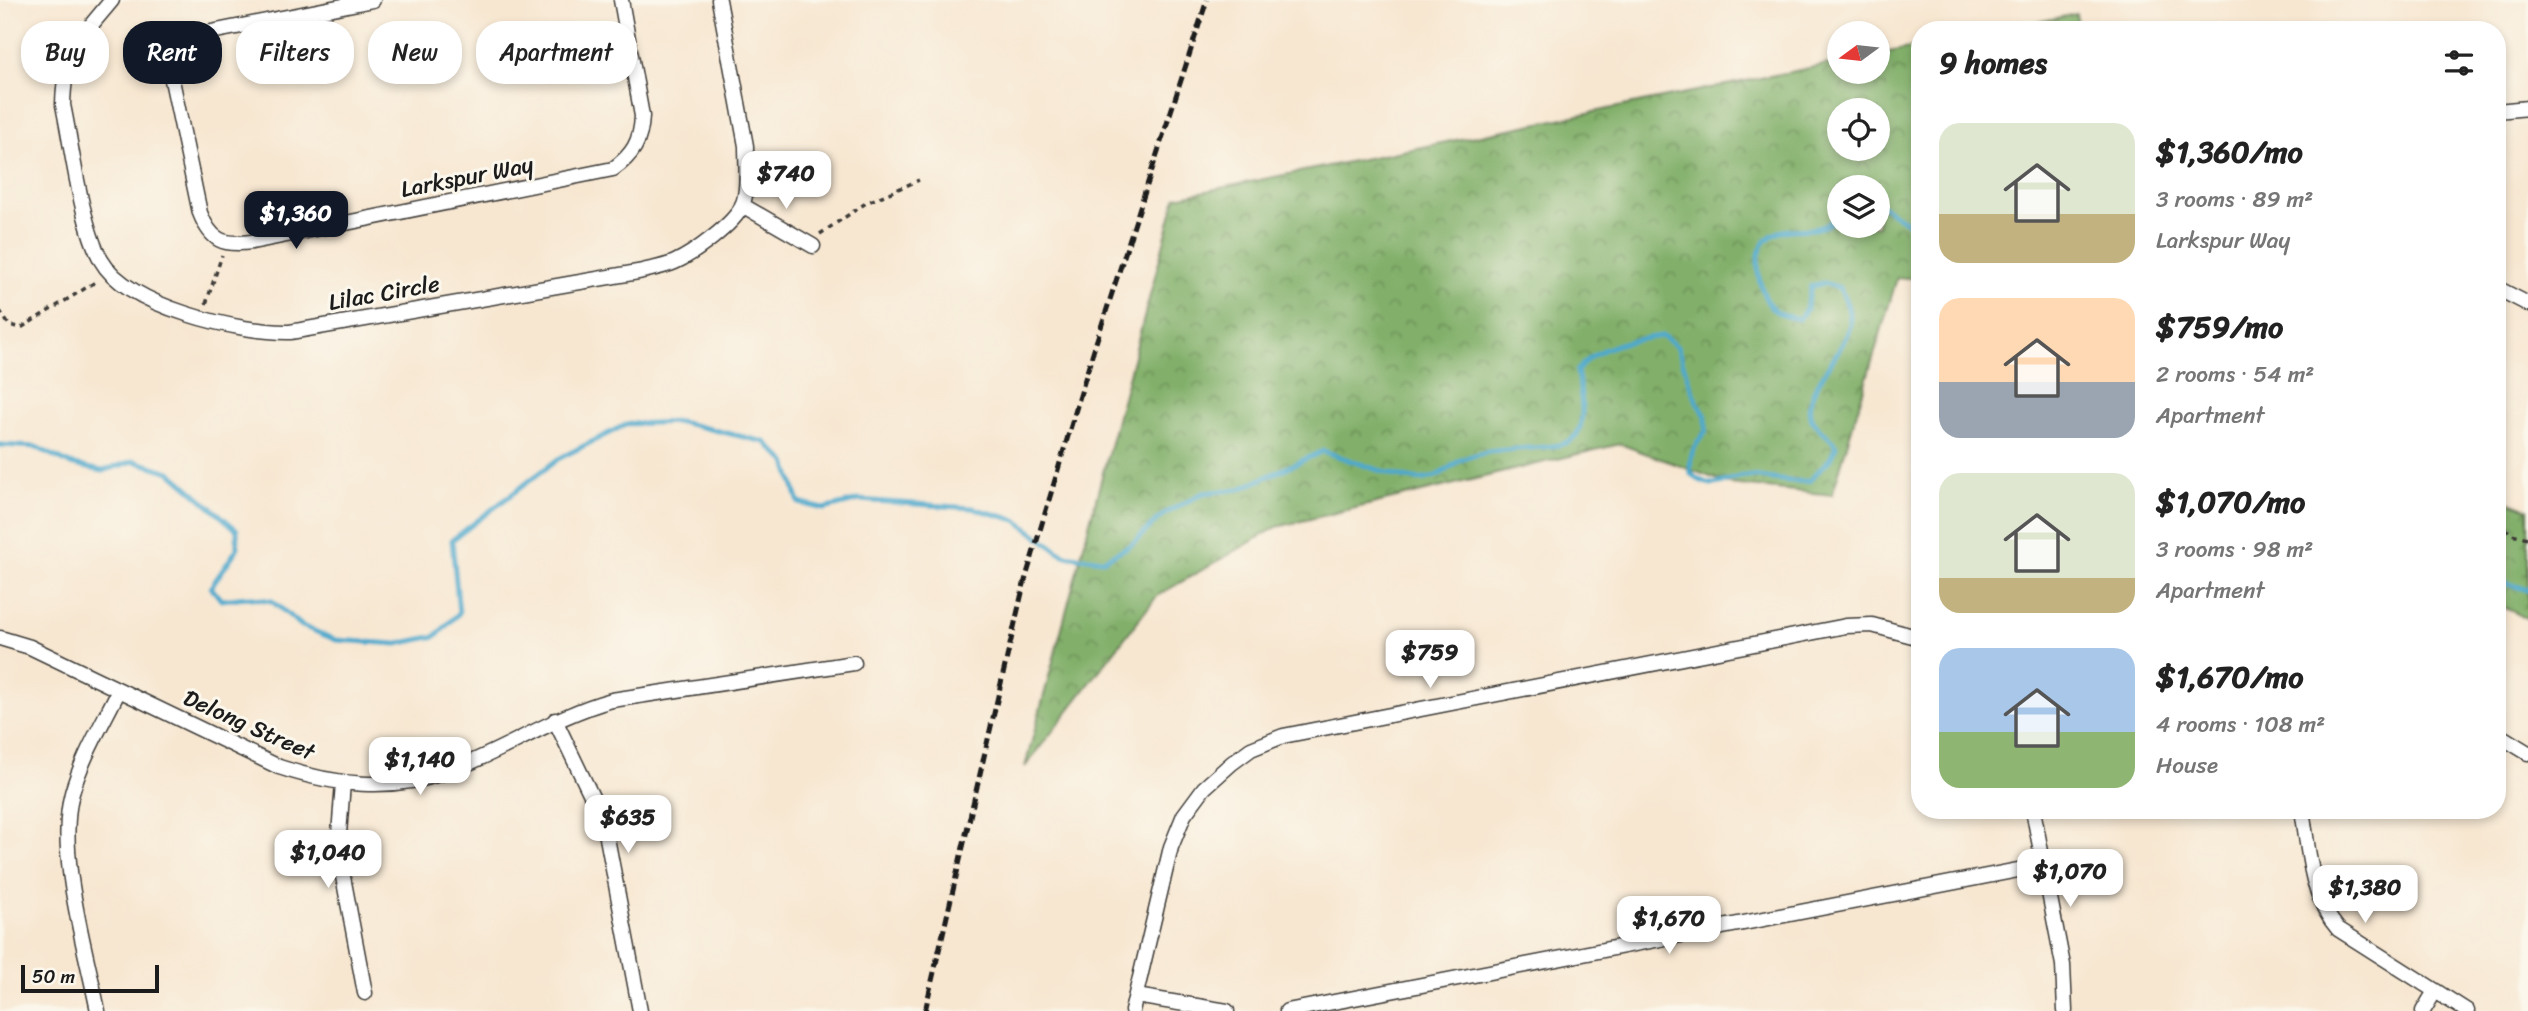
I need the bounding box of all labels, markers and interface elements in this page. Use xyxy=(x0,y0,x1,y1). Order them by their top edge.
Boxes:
chip: Buy xyxy=(21,21,109,84)
chip: Rent xyxy=(123,21,222,84)
chip: Filters xyxy=(236,21,354,84)
chip: New xyxy=(368,21,462,84)
chip: Apartment xyxy=(476,21,637,84)
north arrow xyxy=(1827,21,1890,84)
map controls xyxy=(1827,21,1890,238)
text: 9 homes xyxy=(1939,36,2047,90)
icon: filters xyxy=(2440,44,2478,82)
button: locate xyxy=(1827,98,1890,161)
text: $1,360/mo xyxy=(2156,125,2303,179)
street label: Larkspur Way xyxy=(397,144,537,210)
icon: home xyxy=(1995,151,2079,235)
pin: $740 xyxy=(745,152,827,211)
text: $740 xyxy=(757,153,815,194)
button: layers xyxy=(1827,175,1890,238)
text: 3 rooms · 89 m² xyxy=(2156,179,2313,220)
pin: $1,360 xyxy=(239,191,353,251)
text: $1,360 xyxy=(260,193,332,234)
text: Larkspur Way xyxy=(2156,220,2290,261)
street label: Lilac Circle xyxy=(325,263,443,323)
text: $759/mo xyxy=(2156,300,2283,354)
icon: home xyxy=(1995,326,2079,410)
text: 2 rooms · 54 m² xyxy=(2156,354,2314,395)
text: Apartment xyxy=(2156,395,2265,436)
text: $1,070/mo xyxy=(2156,475,2305,529)
icon: home xyxy=(1995,501,2079,585)
text: 3 rooms · 98 m² xyxy=(2156,529,2313,570)
text: Apartment xyxy=(2156,570,2265,611)
pin: $759 xyxy=(1389,630,1471,690)
text: $759 xyxy=(1402,632,1458,673)
text: $1,670/mo xyxy=(2156,650,2303,704)
icon: home xyxy=(1995,676,2079,760)
street label: Delong Street xyxy=(176,678,323,773)
text: 4 rooms · 108 m² xyxy=(2156,704,2325,745)
pin: $1,140 xyxy=(363,738,477,797)
text: $1,140 xyxy=(385,739,455,780)
text: House xyxy=(2156,745,2218,786)
pin: $635 xyxy=(587,796,669,855)
text: $635 xyxy=(600,797,656,838)
pin: $1,040 xyxy=(271,830,385,890)
text: $1,040 xyxy=(291,832,365,873)
pin: $1,070 xyxy=(2013,850,2127,909)
text: $1,070 xyxy=(2033,851,2107,892)
pin: $1,380 xyxy=(2308,866,2422,925)
text: $1,380 xyxy=(2329,867,2401,908)
pin: $1,670 xyxy=(1612,897,1726,956)
text: $1,670 xyxy=(1633,898,1705,939)
text: 50 m xyxy=(32,960,75,993)
scale bar xyxy=(21,962,159,994)

